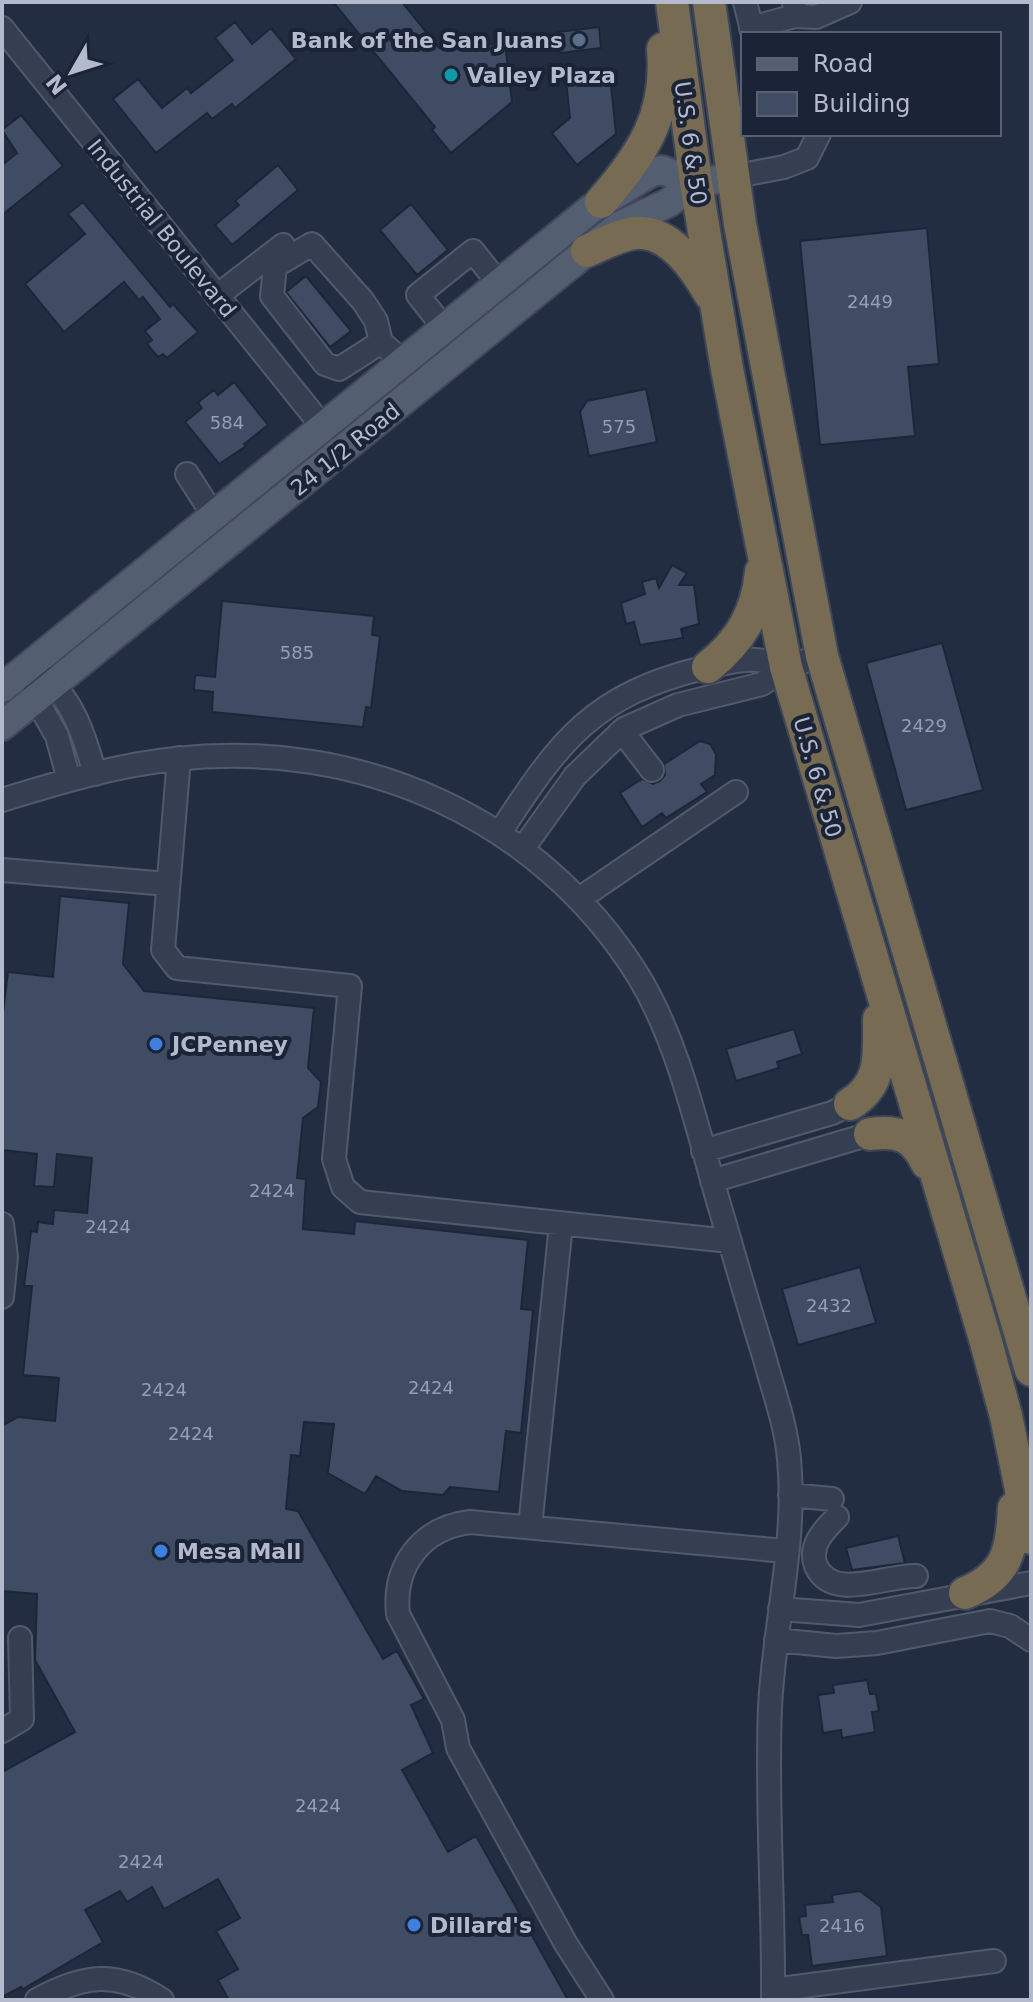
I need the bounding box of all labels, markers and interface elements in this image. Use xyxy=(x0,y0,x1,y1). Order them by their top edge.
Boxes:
place label: Bank of the San Juans xyxy=(291,28,563,53)
marker: Bank of the San Juans xyxy=(570,31,588,49)
north arrow xyxy=(32,32,112,112)
legend xyxy=(741,32,1001,136)
text: Road xyxy=(813,50,873,78)
place label: Valley Plaza xyxy=(467,63,616,88)
marker: Valley Plaza xyxy=(442,66,460,84)
text: N xyxy=(41,69,72,99)
street label: U.S. 6 & 50 xyxy=(669,80,712,206)
text: Building xyxy=(813,90,910,118)
street label: Industrial Boulevard xyxy=(82,134,241,322)
house number: 2449 xyxy=(847,291,893,312)
street label: 24 1/2 Road xyxy=(286,398,405,501)
house number: 584 xyxy=(210,412,244,433)
house number: 575 xyxy=(602,416,636,437)
house number: 585 xyxy=(280,642,314,663)
street label: U.S. 6 & 50 xyxy=(788,714,847,840)
house number: 2429 xyxy=(901,715,947,736)
place label: JCPenney xyxy=(170,1032,288,1057)
marker: JCPenney xyxy=(147,1035,165,1053)
house number: 2424 xyxy=(249,1180,295,1201)
house number: 2424 xyxy=(85,1216,131,1237)
house number: 2432 xyxy=(806,1295,852,1316)
house number: 2424 xyxy=(408,1377,454,1398)
house number: 2424 xyxy=(141,1379,187,1400)
house number: 2424 xyxy=(168,1423,214,1444)
place label: Mesa Mall xyxy=(177,1539,301,1564)
marker: Mesa Mall xyxy=(152,1542,170,1560)
house number: 2424 xyxy=(295,1795,341,1816)
house number: 2424 xyxy=(118,1851,164,1872)
place label: Dillard's xyxy=(430,1913,532,1938)
house number: 2416 xyxy=(819,1915,865,1936)
marker: Dillard's xyxy=(405,1916,423,1934)

